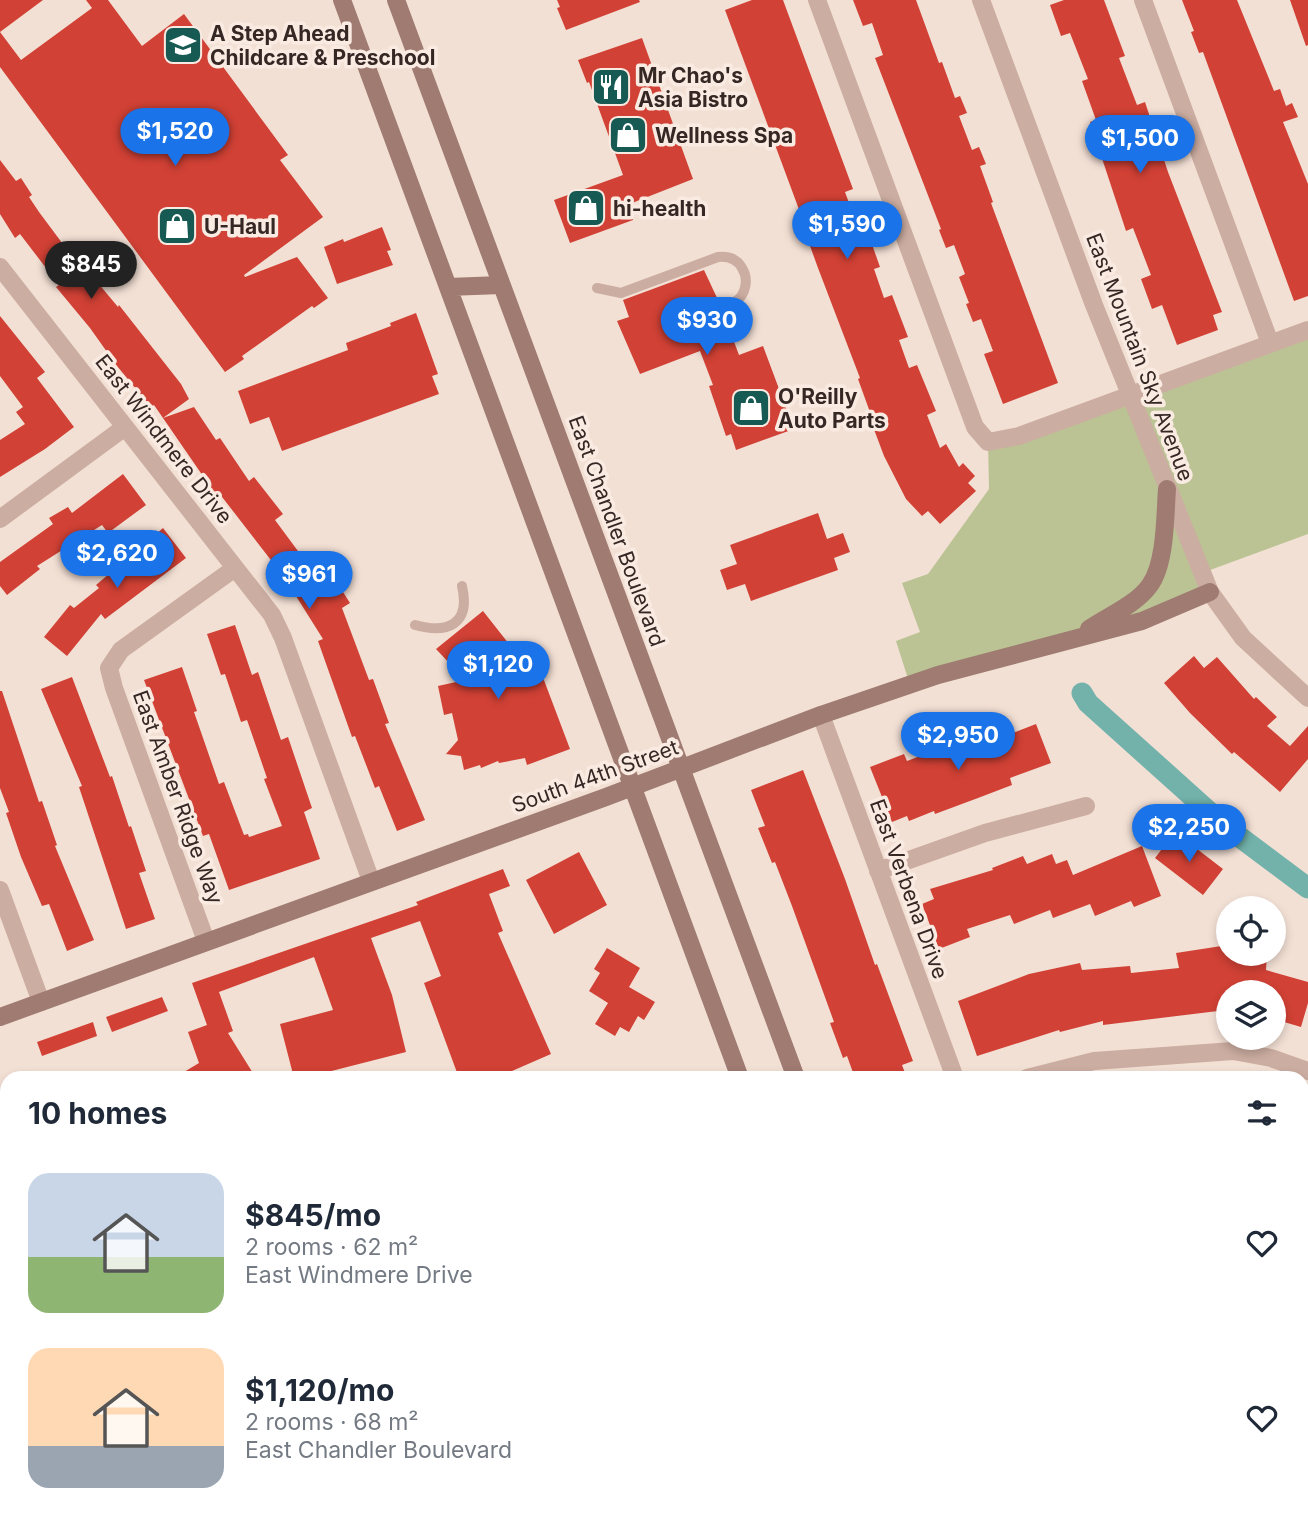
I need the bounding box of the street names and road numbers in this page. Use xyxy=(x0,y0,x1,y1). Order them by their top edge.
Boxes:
street label: East Mountain Sky Avenue xyxy=(1081,230,1199,484)
street label: East Windmere Drive xyxy=(90,349,238,529)
street label: East Chandler Boulevard xyxy=(564,412,670,650)
street label: East Amber Ridge Way xyxy=(128,687,228,907)
street label: South 44th Street xyxy=(508,734,682,818)
street label: East Verbena Drive xyxy=(865,796,953,982)

